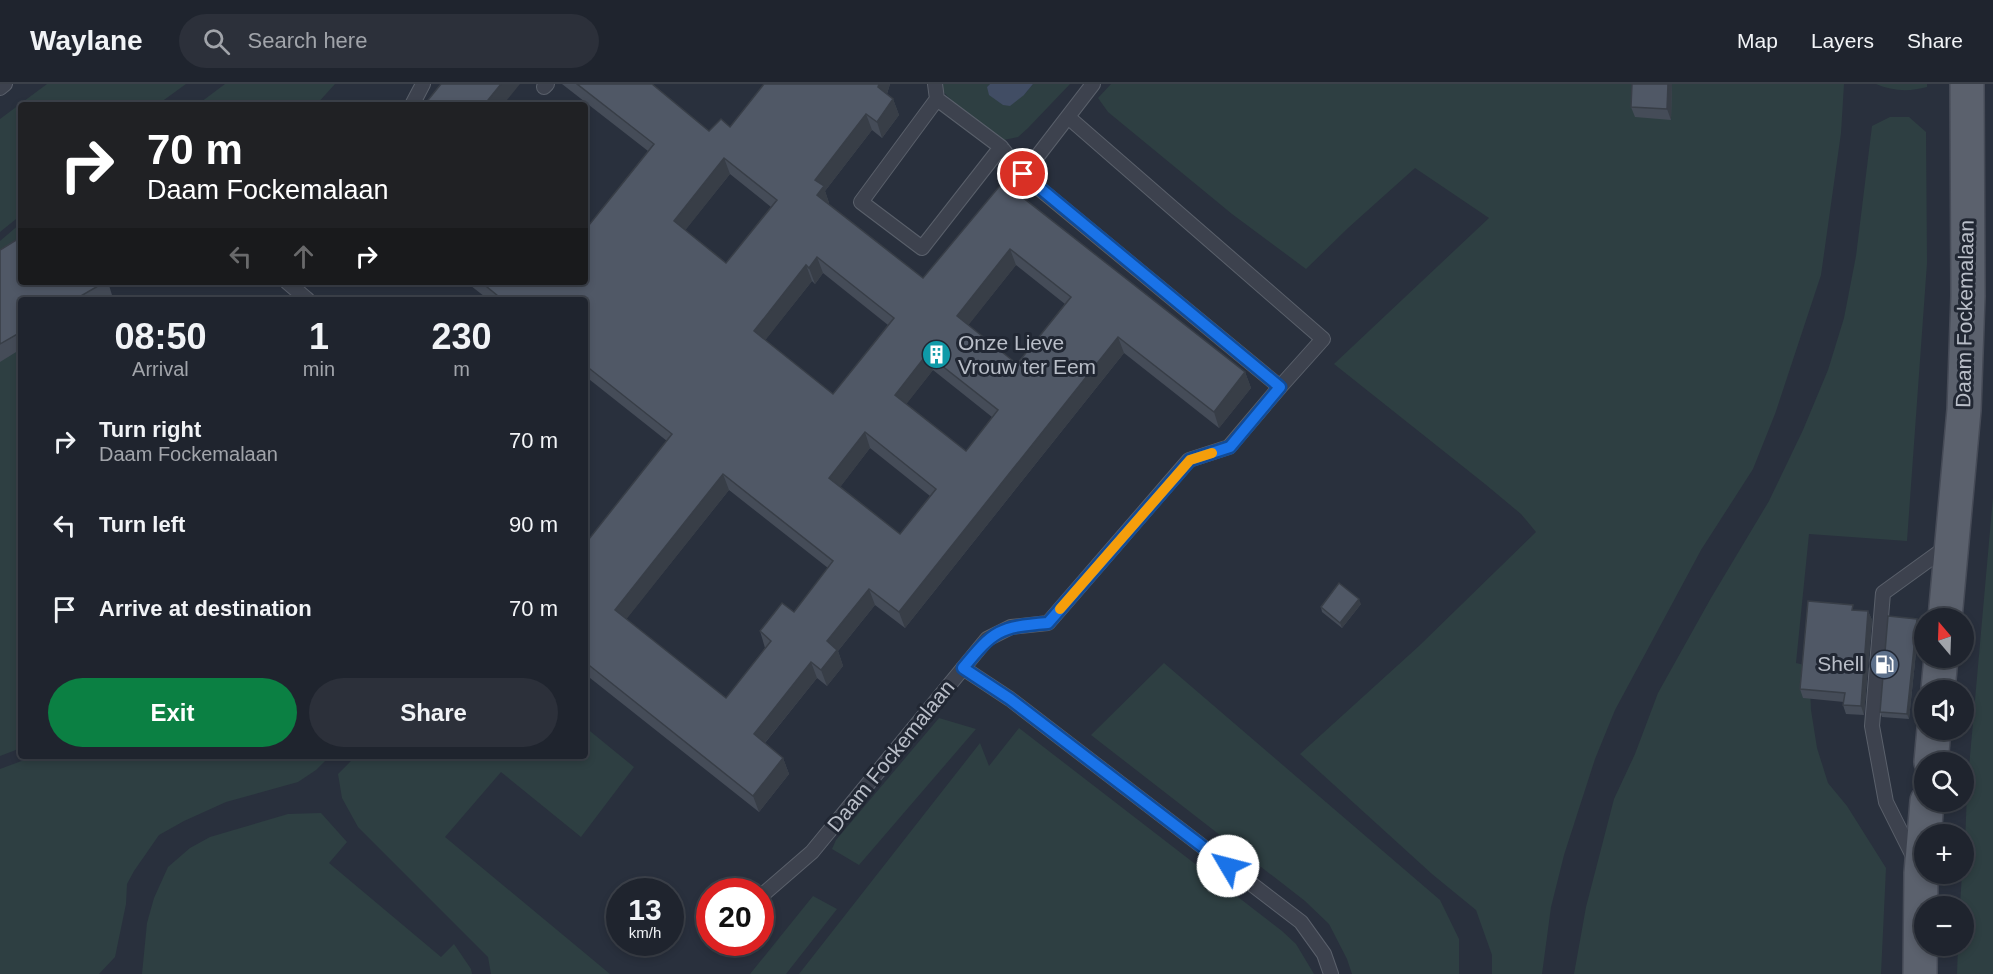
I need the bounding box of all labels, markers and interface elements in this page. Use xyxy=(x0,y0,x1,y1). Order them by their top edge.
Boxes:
search box xyxy=(179,14,599,68)
text: Waylane xyxy=(30,25,143,56)
icon: search xyxy=(200,25,233,58)
text: Search here xyxy=(248,28,367,53)
text: Map xyxy=(1737,29,1778,52)
text: Layers xyxy=(1811,29,1874,52)
text: Share xyxy=(1907,29,1963,52)
icon: right xyxy=(48,126,126,204)
text: 70 m xyxy=(147,126,243,173)
pin xyxy=(997,148,1048,199)
icon: arrive xyxy=(1006,157,1039,190)
text: Daam Fockemalaan xyxy=(147,175,389,205)
street label: Daam Fockemalaan xyxy=(1951,220,1978,408)
icon: left xyxy=(224,240,257,273)
icon: ahead xyxy=(287,240,320,273)
icon: right xyxy=(350,240,383,273)
text: 08:50 xyxy=(114,316,206,357)
text: 1 xyxy=(309,316,329,357)
text: 230 xyxy=(431,316,492,357)
place label: Onze Lieve Vrouw ter Eem xyxy=(958,331,1096,378)
building icon: Onze Lieve Vrouw ter Eem xyxy=(921,339,953,371)
text: Arrival xyxy=(132,358,189,380)
text: min xyxy=(303,358,335,380)
text: m xyxy=(453,358,470,380)
text: Turn right xyxy=(99,417,201,442)
icon: right xyxy=(48,425,81,458)
text: 70 m xyxy=(509,428,558,453)
text: Daam Fockemalaan xyxy=(99,443,278,465)
icon: left xyxy=(48,509,81,542)
text: Turn left xyxy=(99,512,185,537)
text: 90 m xyxy=(509,512,558,537)
icon: arrive xyxy=(48,593,81,626)
text: Arrive at destination xyxy=(99,596,312,621)
text: 70 m xyxy=(509,596,558,621)
north arrow xyxy=(1914,608,1974,668)
map controls xyxy=(1914,608,1974,956)
fuel station icon: Shell xyxy=(1869,648,1901,680)
place label: Shell xyxy=(1817,652,1864,675)
street label: Daam Fockemalaan xyxy=(823,675,959,836)
button: Exit xyxy=(48,678,297,747)
button: Share xyxy=(309,678,558,747)
button: sound xyxy=(1914,680,1974,740)
button: search xyxy=(1914,752,1974,812)
button: + xyxy=(1914,824,1974,884)
position arrow xyxy=(1196,834,1260,898)
speed limit sign: 20 xyxy=(696,878,774,956)
text: 13 xyxy=(628,893,662,926)
button: − xyxy=(1914,896,1974,956)
text: km/h xyxy=(629,924,661,941)

